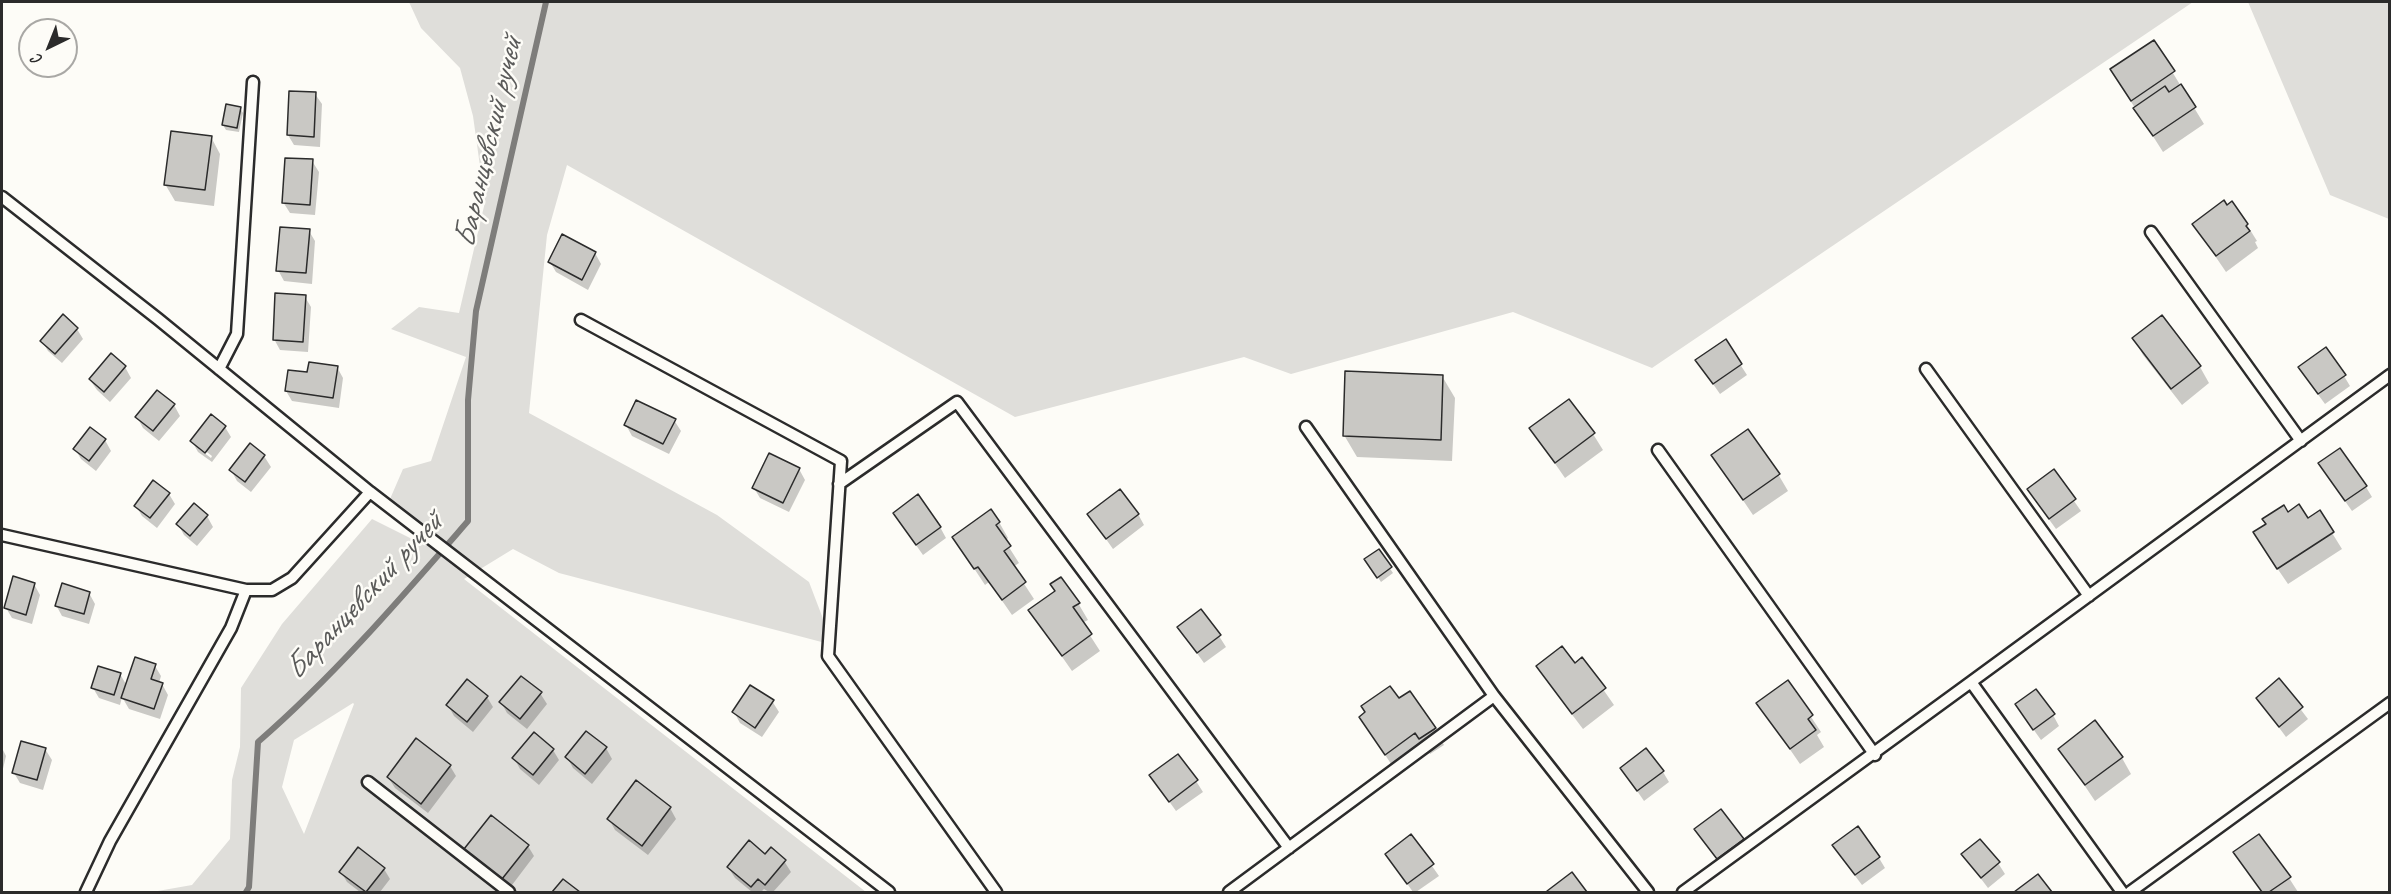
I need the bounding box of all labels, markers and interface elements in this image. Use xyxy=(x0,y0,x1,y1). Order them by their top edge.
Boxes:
north arrow xyxy=(18,18,78,78)
water label: Баранцевский ручей xyxy=(446,34,532,252)
text: С xyxy=(27,50,47,70)
water label: Баранцевский ручей xyxy=(277,506,451,688)

